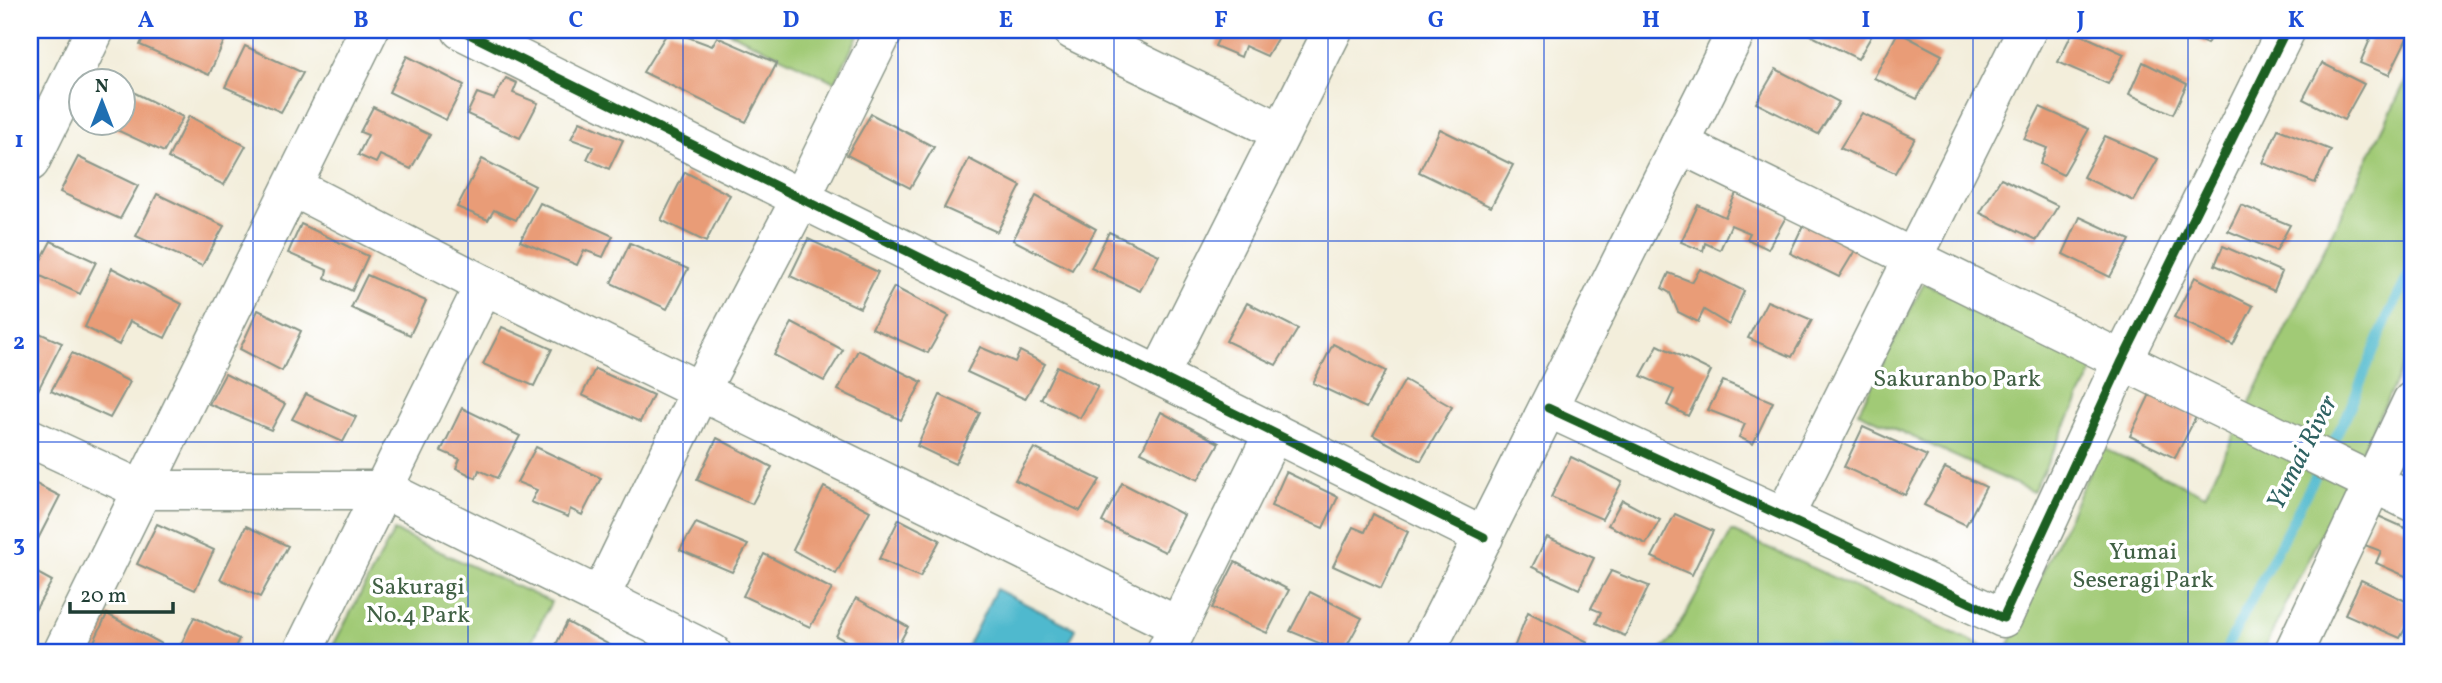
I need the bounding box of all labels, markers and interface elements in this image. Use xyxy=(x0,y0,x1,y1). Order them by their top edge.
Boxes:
text: A xyxy=(138,5,154,37)
text: B xyxy=(353,5,369,37)
text: C xyxy=(569,5,583,37)
text: D xyxy=(783,5,800,37)
text: E xyxy=(999,5,1013,37)
text: F xyxy=(1214,5,1228,37)
text: G xyxy=(1428,5,1444,37)
text: H xyxy=(1642,5,1660,37)
text: I xyxy=(1862,5,1870,37)
text: J xyxy=(2076,5,2085,37)
text: K xyxy=(2288,5,2305,37)
north arrow xyxy=(66,66,136,136)
text: N xyxy=(95,74,109,100)
text: 1 xyxy=(14,125,24,157)
text: 2 xyxy=(13,327,25,359)
park label: Sakuranbo Park xyxy=(1873,363,2041,397)
water label: Yumai River xyxy=(2258,389,2347,517)
text: 3 xyxy=(13,529,25,561)
park label: Yumai Seseragi Park xyxy=(2072,536,2214,598)
scale bar xyxy=(70,571,173,615)
park label: Sakuragi No.4 Park xyxy=(366,571,470,633)
text: 20 m xyxy=(80,582,126,611)

